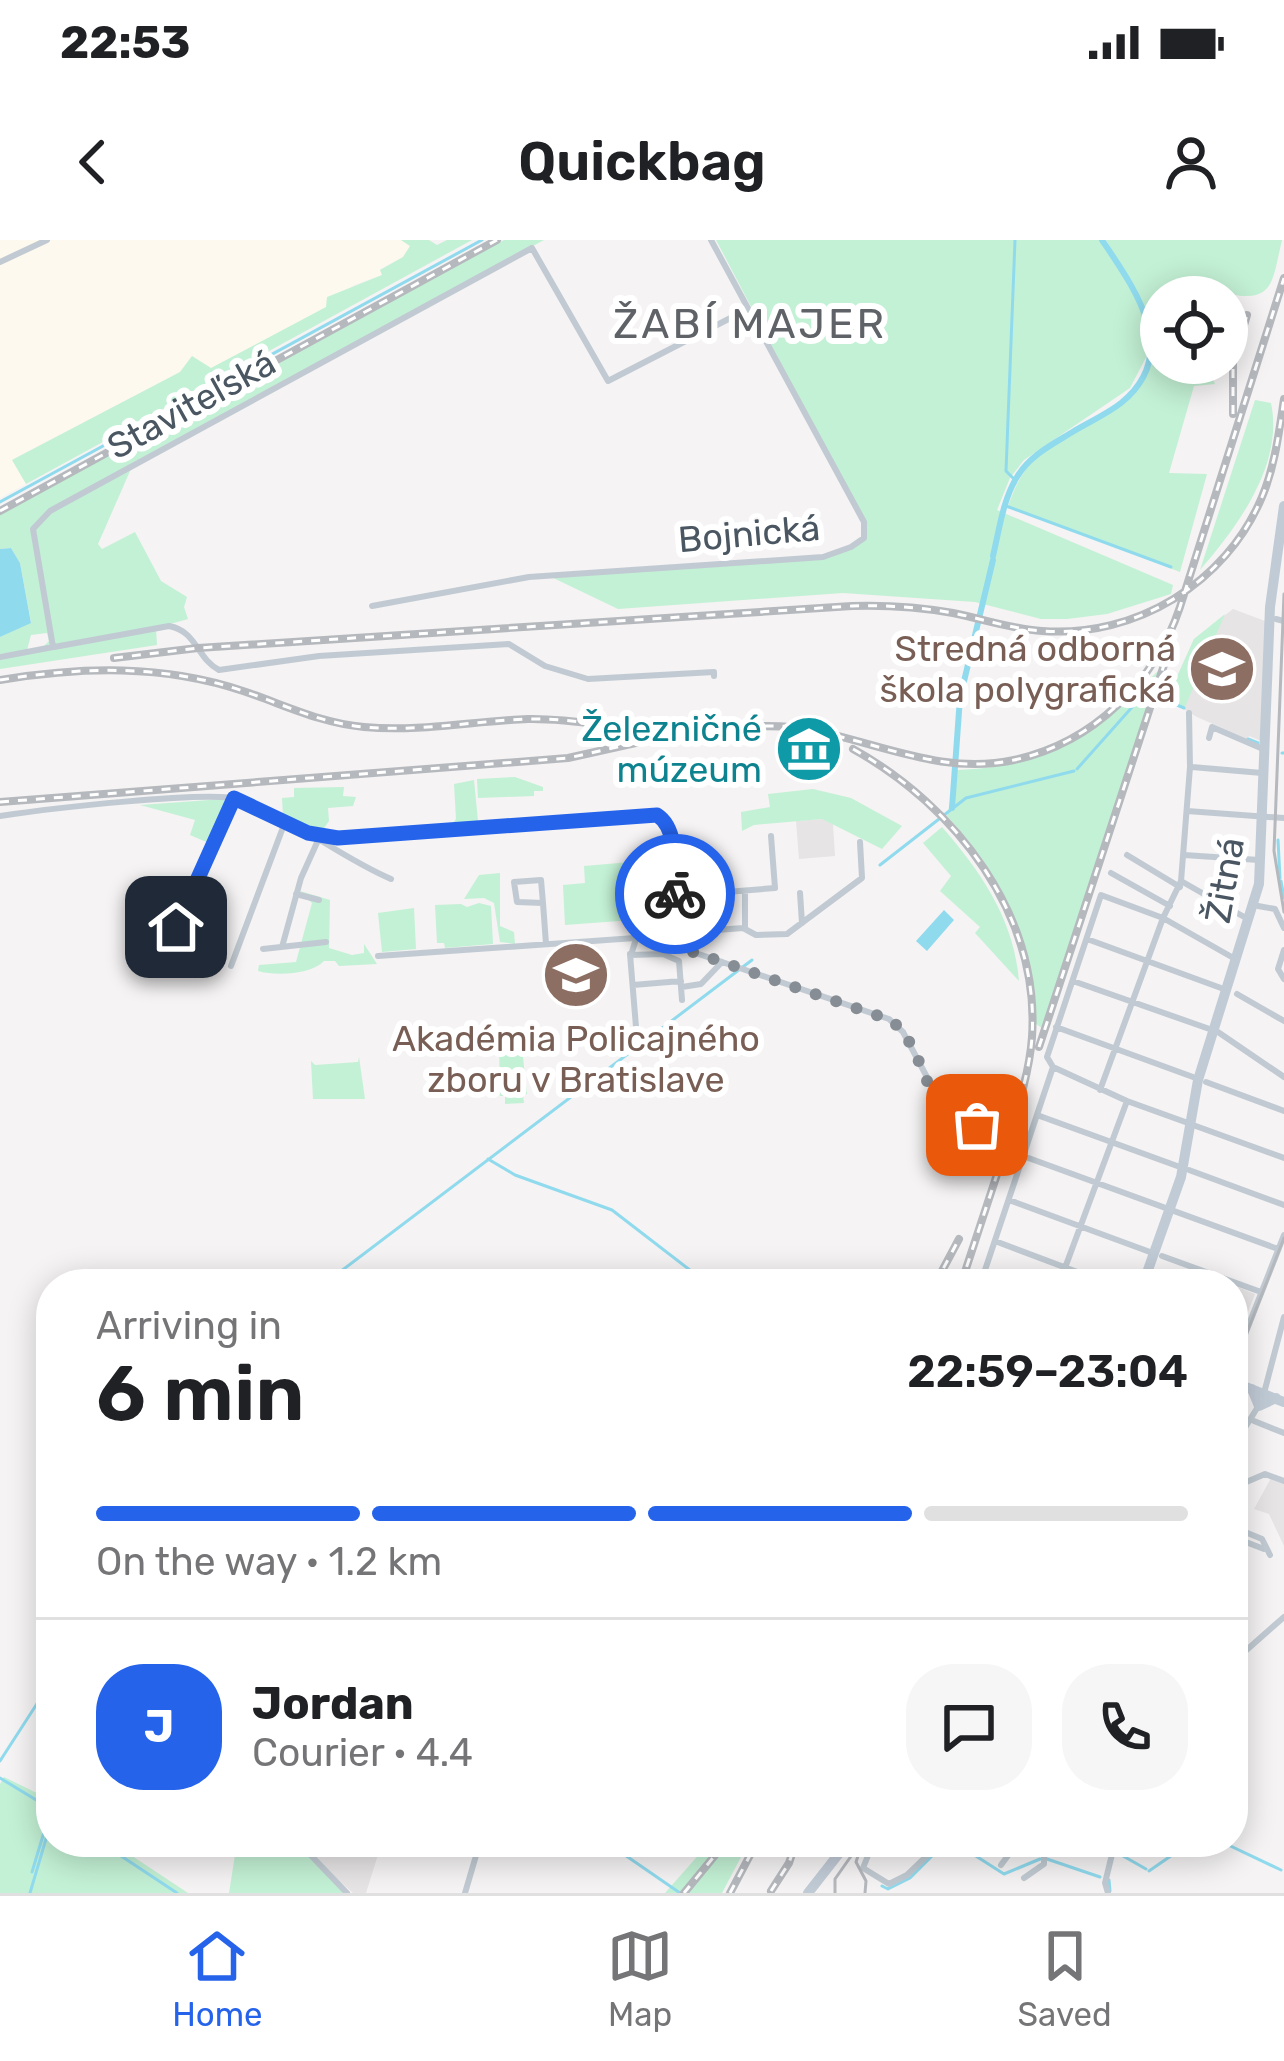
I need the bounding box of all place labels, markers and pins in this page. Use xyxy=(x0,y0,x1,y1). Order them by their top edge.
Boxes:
place label: Stredná odborná škola polygrafická xyxy=(879,627,1176,711)
school or university icon: Stredná odborná škola polygrafická xyxy=(1187,634,1257,704)
place label: Železničné múzeum xyxy=(581,707,762,791)
museum icon: Železničné múzeum xyxy=(774,714,844,784)
pin xyxy=(125,876,227,978)
school or university icon: Akadémia Policajného zboru v Bratislave xyxy=(541,940,611,1010)
place label: Akadémia Policajného zboru v Bratislave xyxy=(392,1017,760,1101)
pin xyxy=(926,1074,1028,1176)

